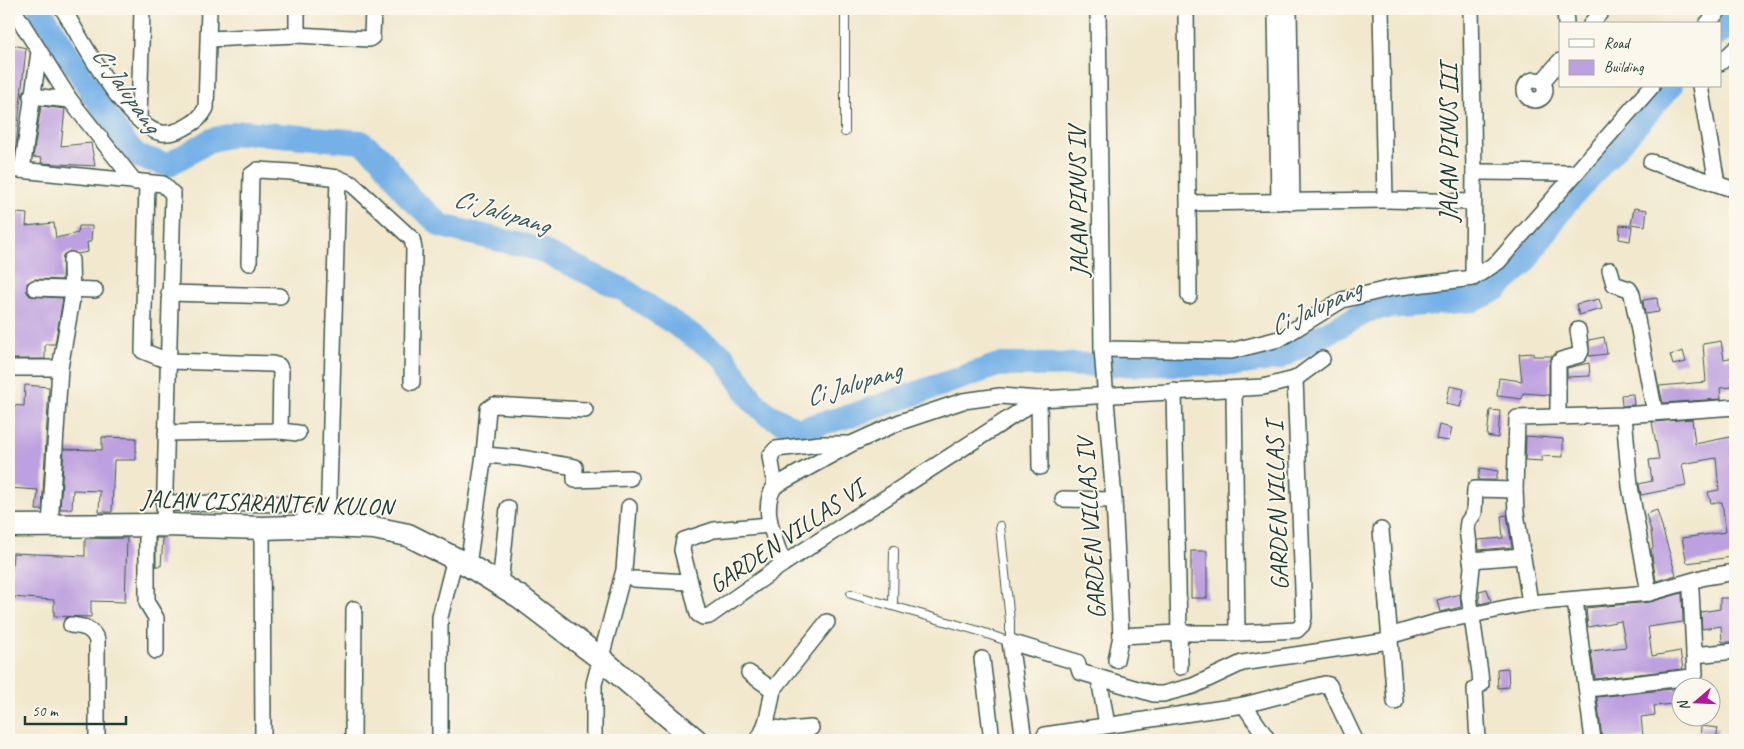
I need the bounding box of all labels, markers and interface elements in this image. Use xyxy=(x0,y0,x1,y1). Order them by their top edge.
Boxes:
legend xyxy=(1559,22,1722,88)
text: Road xyxy=(1604,34,1631,53)
water label: Ci Jalupang xyxy=(85,40,170,142)
street label: JALAN PINUS III xyxy=(1433,58,1465,223)
text: Building xyxy=(1604,58,1644,77)
street label: JALAN PINUS IV xyxy=(1061,122,1095,278)
water label: Ci Jalupang xyxy=(450,181,557,243)
water label: Ci Jalupang xyxy=(1264,270,1370,343)
water label: Ci Jalupang xyxy=(801,352,908,414)
street label: GARDEN VILLAS I xyxy=(1258,416,1296,591)
street label: GARDEN VILLAS IV xyxy=(1068,433,1113,620)
street label: GARDEN VILLAS VI xyxy=(703,470,875,601)
street label: JALAN CISARANTEN KULON xyxy=(139,483,397,524)
north arrow xyxy=(1672,676,1722,726)
scale bar xyxy=(25,694,126,726)
text: N xyxy=(1674,697,1694,713)
text: 50 m xyxy=(32,702,59,721)

